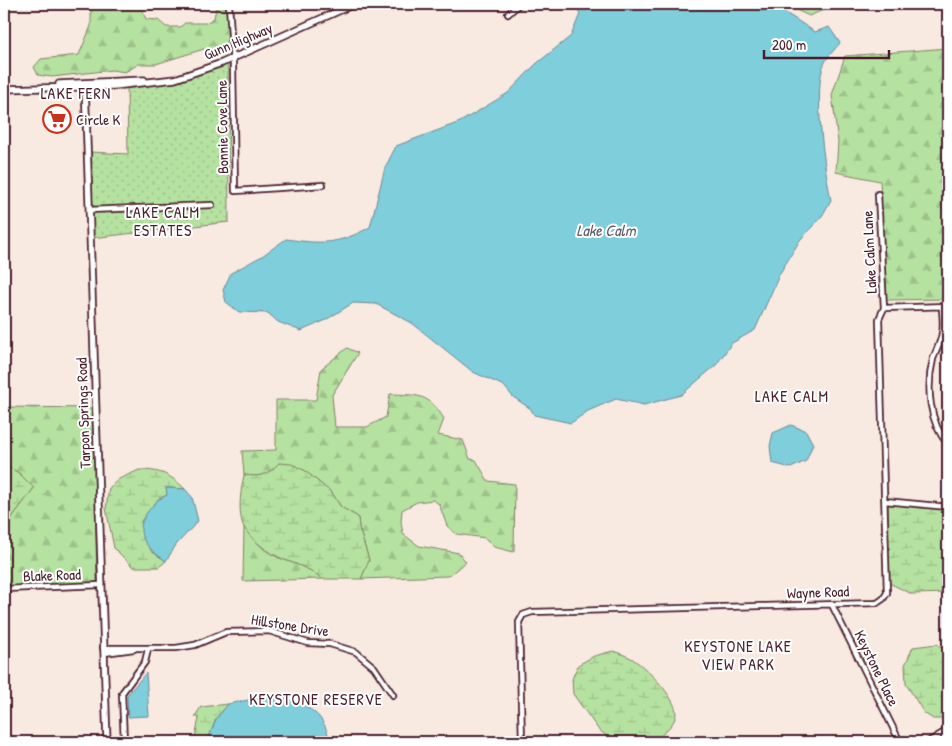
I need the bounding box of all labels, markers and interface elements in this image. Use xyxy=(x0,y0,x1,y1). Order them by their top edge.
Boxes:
street label: Gunn Highway xyxy=(200,17,276,65)
scale bar xyxy=(764,28,890,60)
text: 200 m xyxy=(772,34,806,55)
street label: Bonnie Cove Lane xyxy=(211,80,233,174)
district label: LAKE FERN xyxy=(41,82,111,104)
supermarket icon: Circle K xyxy=(42,104,72,134)
place label: Circle K xyxy=(76,109,121,130)
district label: LAKE CALM ESTATES xyxy=(126,201,200,241)
street label: Lake Calm Lane xyxy=(856,210,882,294)
water label: Lake Calm xyxy=(576,219,637,241)
street label: Tarpon Springs Road xyxy=(71,357,95,469)
district label: LAKE CALM xyxy=(755,385,829,407)
street label: Blake Road xyxy=(23,563,81,587)
street label: Wayne Road xyxy=(787,580,850,604)
street label: Hillstone Drive xyxy=(250,609,330,641)
street label: Keystone Place xyxy=(850,626,904,710)
district label: KEYSTONE LAKE VIEW PARK xyxy=(684,635,792,675)
district label: KEYSTONE RESERVE xyxy=(249,688,383,710)

